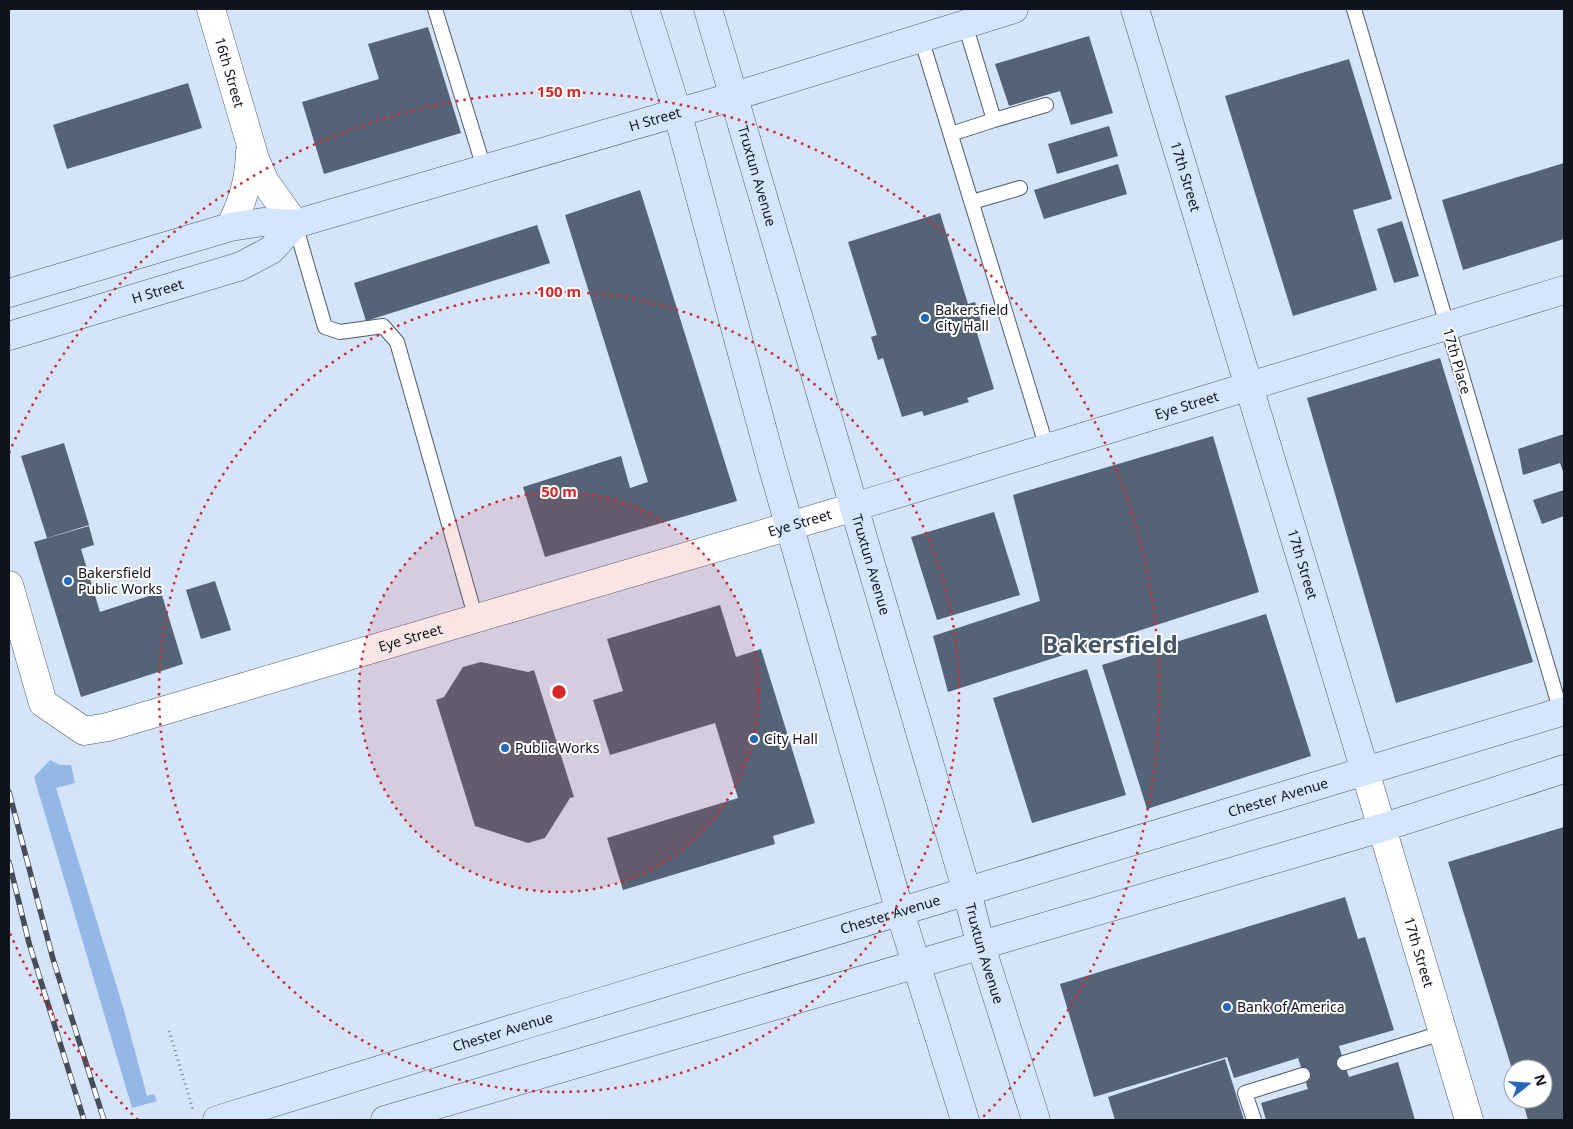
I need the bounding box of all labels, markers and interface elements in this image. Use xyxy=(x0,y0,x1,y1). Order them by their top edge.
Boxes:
street label: 16th Street xyxy=(211,35,249,110)
text: 150 m xyxy=(537,81,581,101)
street label: H Street xyxy=(627,102,683,135)
street label: Truxtun Avenue xyxy=(734,123,781,229)
street label: 17th Street xyxy=(1166,139,1206,214)
street label: H Street xyxy=(129,274,185,308)
text: 100 m xyxy=(537,281,581,301)
place label: Bakersfield City Hall xyxy=(935,300,1008,335)
marker: Bakersfield City Hall xyxy=(919,312,931,324)
street label: 17th Place xyxy=(1439,326,1476,396)
street label: Eye Street xyxy=(1153,386,1221,423)
text: 50 m xyxy=(541,481,577,501)
street label: Eye Street xyxy=(765,504,834,541)
street label: Truxtun Avenue xyxy=(848,512,895,617)
street label: 17th Street xyxy=(1284,527,1323,602)
place label: Bakersfield Public Works xyxy=(78,563,163,598)
marker: Bakersfield Public Works xyxy=(62,575,74,587)
street label: Eye Street xyxy=(376,619,444,656)
district label: Bakersfield xyxy=(1042,627,1178,660)
centre of rings xyxy=(550,683,568,701)
place label: City Hall xyxy=(764,729,818,748)
marker: City Hall xyxy=(748,733,760,745)
place label: Public Works xyxy=(515,738,600,757)
marker: Public Works xyxy=(499,742,511,754)
street label: Chester Avenue xyxy=(1225,773,1330,821)
street label: Chester Avenue xyxy=(838,890,943,938)
street label: Truxtun Avenue xyxy=(961,901,1009,1006)
street label: 17th Street xyxy=(1400,915,1439,989)
place label: Bank of America xyxy=(1237,997,1345,1016)
marker: Bank of America xyxy=(1221,1001,1233,1013)
street label: Chester Avenue xyxy=(450,1007,555,1056)
north arrow xyxy=(1503,1059,1553,1109)
text: N xyxy=(1530,1072,1552,1088)

